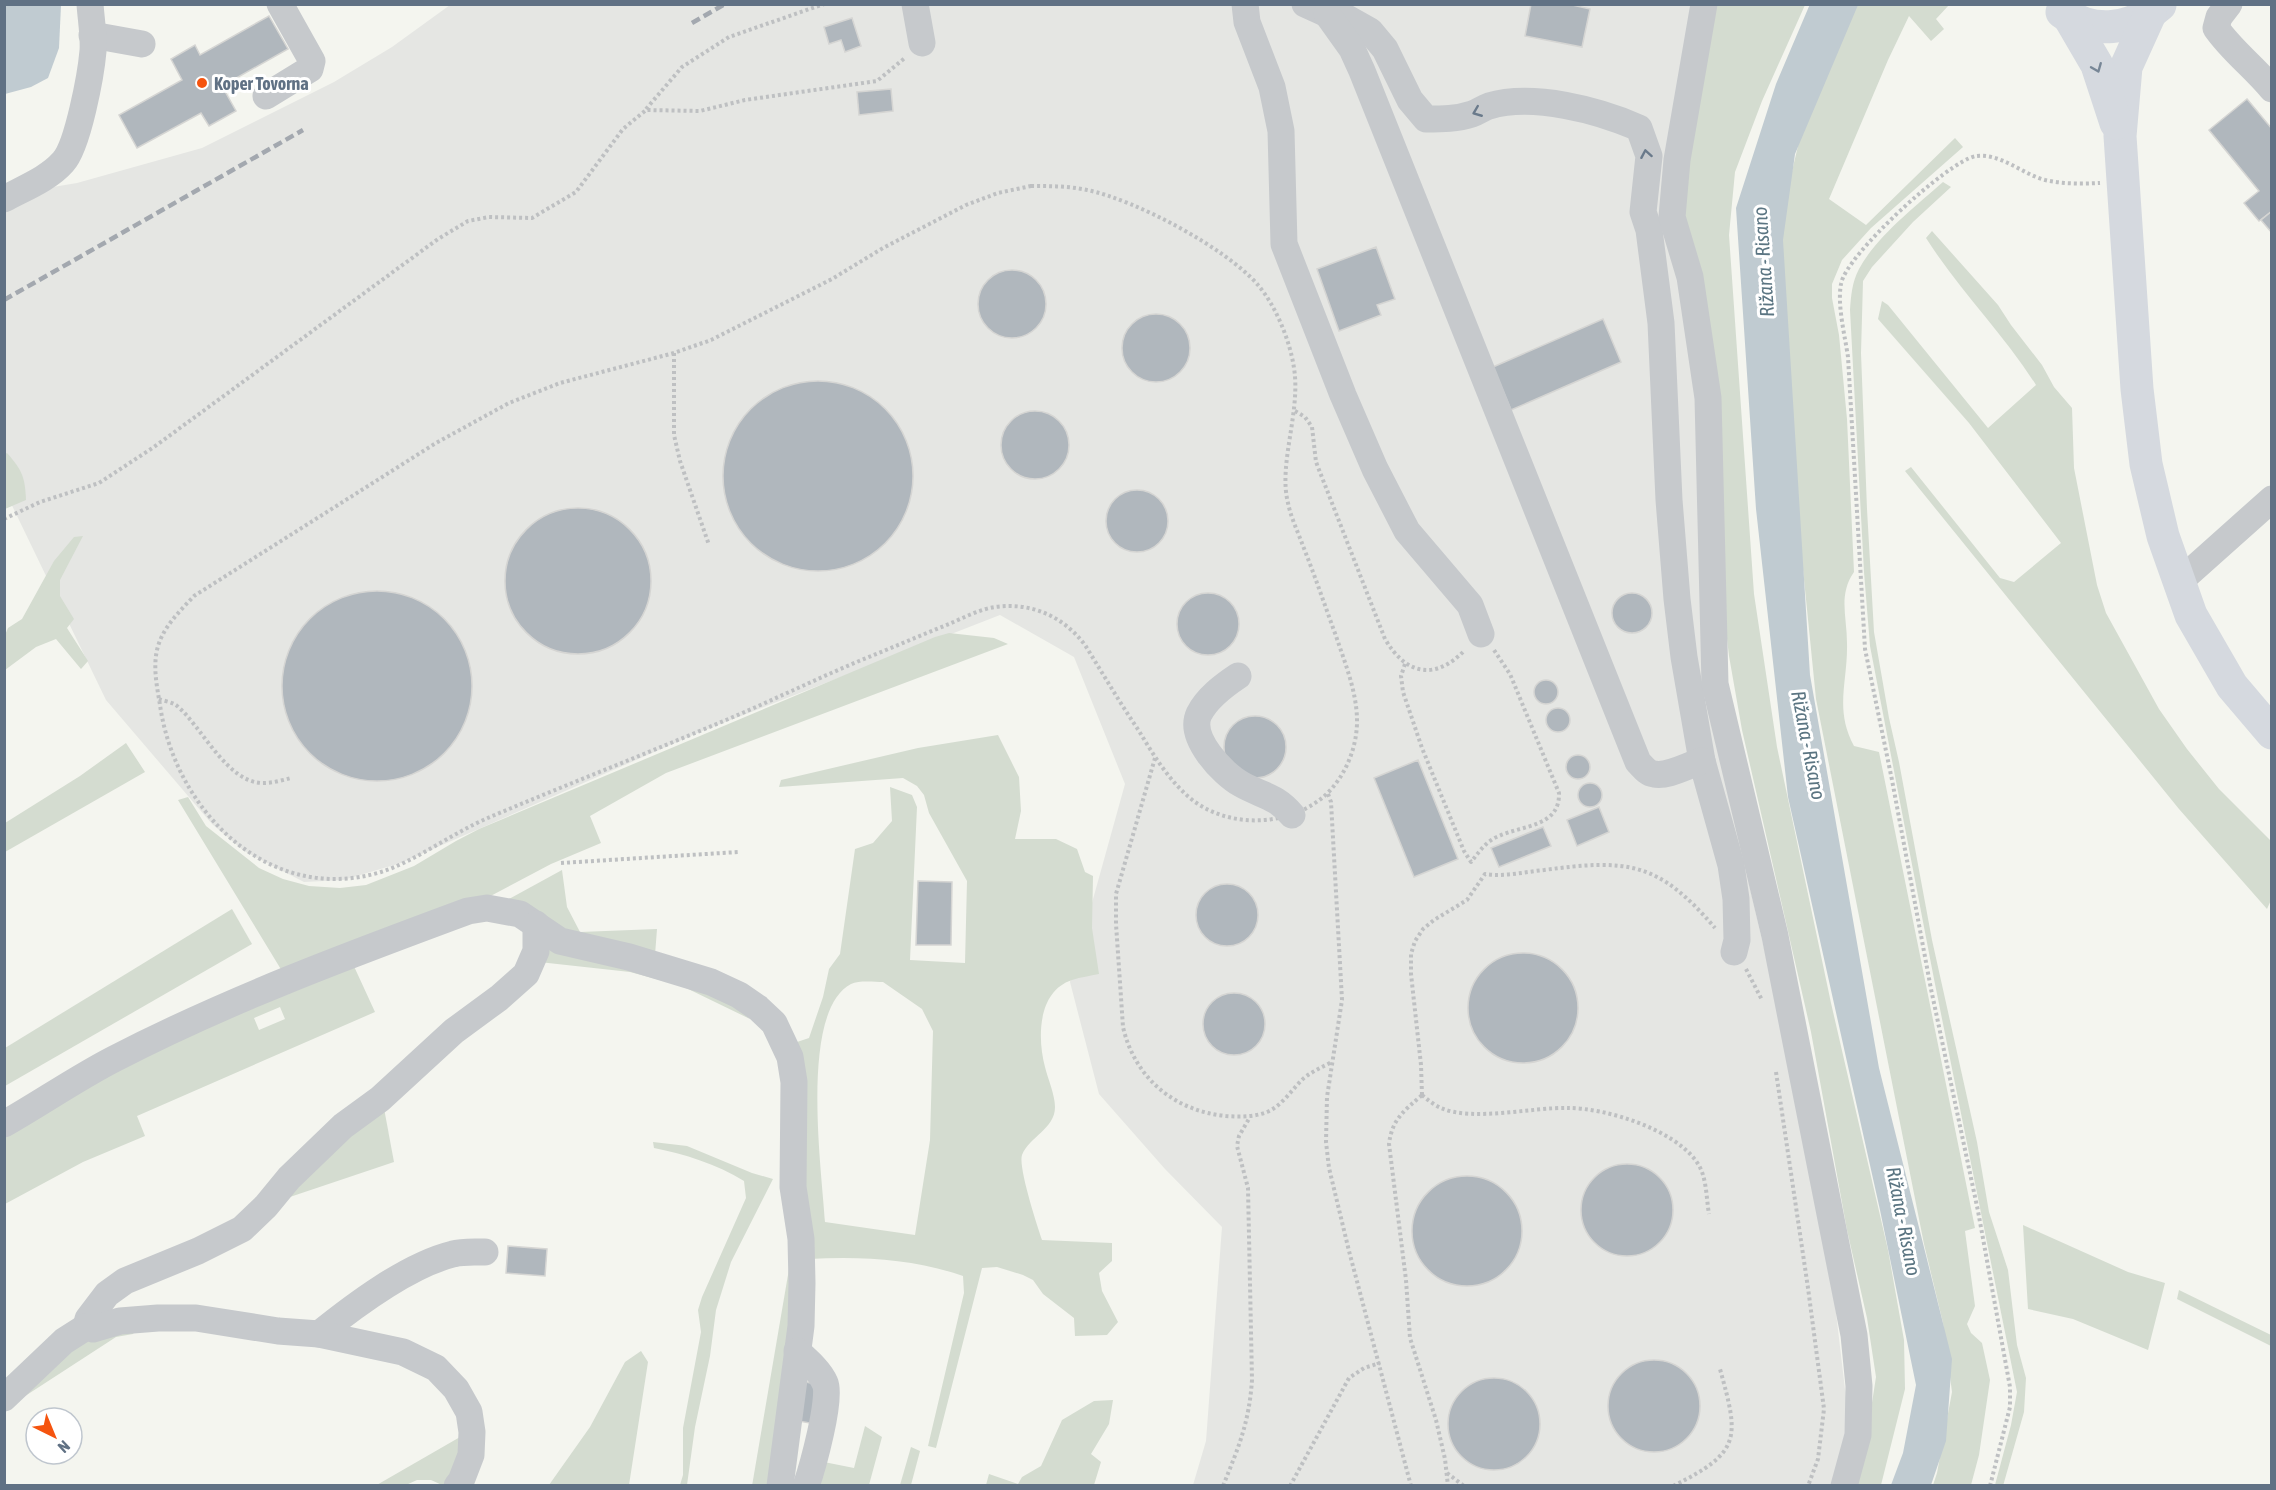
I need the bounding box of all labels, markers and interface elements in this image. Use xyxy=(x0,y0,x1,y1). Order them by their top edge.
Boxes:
one-way arrow xyxy=(2090,62,2102,73)
place label: Koper Tovorna xyxy=(214,73,309,94)
marker: Koper Tovorna xyxy=(195,76,209,90)
one-way arrow xyxy=(1472,104,1482,117)
one-way arrow xyxy=(1641,149,1653,159)
water label: Rižana - Risano xyxy=(1748,206,1778,318)
water label: Rižana - Risano xyxy=(1787,689,1831,801)
water label: Rižana - Risano xyxy=(1882,1165,1926,1277)
north arrow xyxy=(24,1406,84,1466)
text: N xyxy=(55,1437,74,1457)

